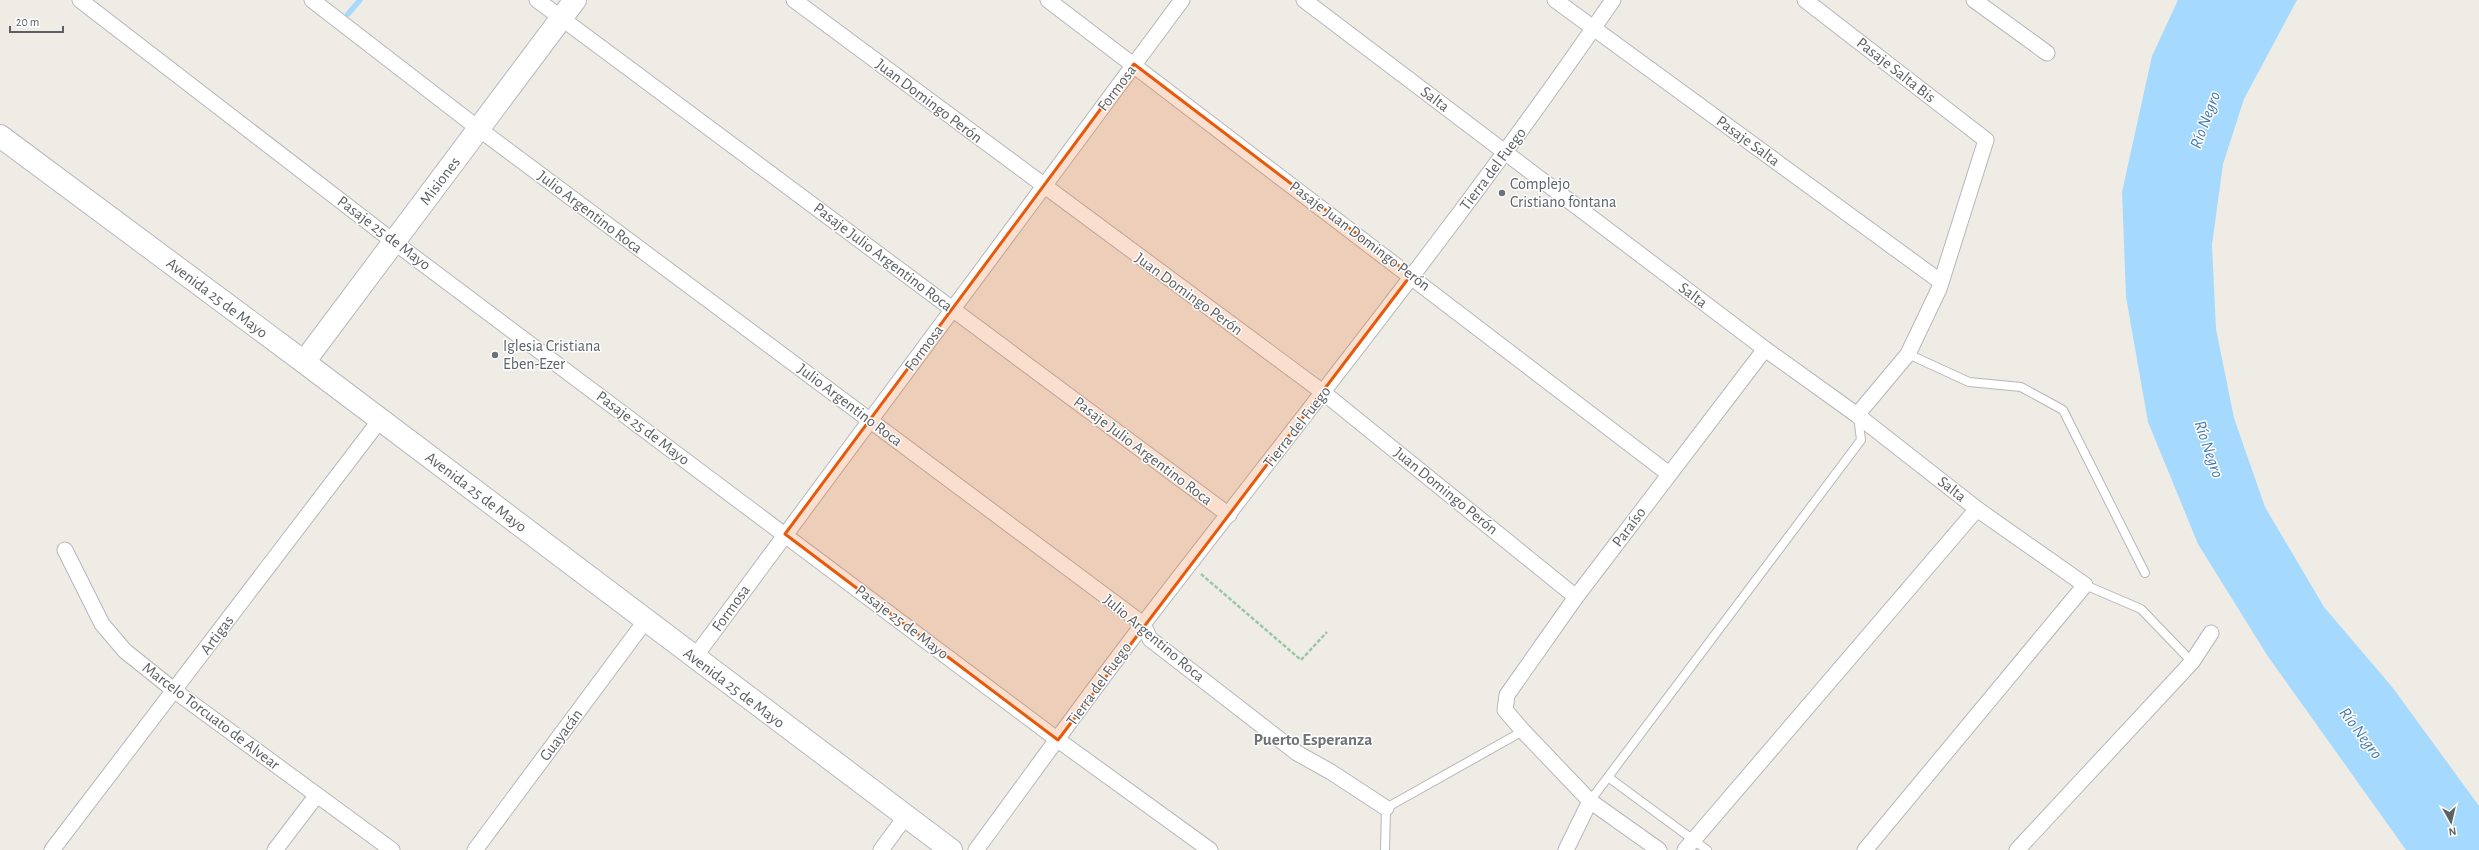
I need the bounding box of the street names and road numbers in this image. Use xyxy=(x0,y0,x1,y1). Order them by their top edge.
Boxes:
street label: Pasaje Salta Bis xyxy=(1853,34,1938,106)
street label: Juan Domingo Perón xyxy=(873,56,985,146)
street label: Formosa xyxy=(1095,62,1139,114)
street label: Salta xyxy=(1418,83,1452,115)
street label: Pasaje Salta xyxy=(1713,113,1783,170)
street label: Tierra del Fuego xyxy=(1457,125,1529,213)
street label: Misiones xyxy=(417,154,463,208)
street label: Julio Argentino Roca xyxy=(535,168,645,256)
street label: Pasaje Juan Domingo Perón xyxy=(1286,178,1433,295)
street label: Pasaje 25 de Mayo xyxy=(334,193,434,274)
street label: Pasaje Julio Argentino Roca xyxy=(810,200,955,315)
street label: Juan Domingo Perón xyxy=(1132,250,1246,338)
street label: Avenida 25 de Mayo xyxy=(163,255,271,342)
street label: Salta xyxy=(1676,279,1710,311)
street label: Formosa xyxy=(902,322,946,374)
street label: Julio Argentino Roca xyxy=(795,361,905,449)
street label: Tierra del Fuego xyxy=(1260,383,1334,471)
street label: Pasaje 25 de Mayo xyxy=(593,388,693,469)
street label: Pasaje Julio Argentino Roca xyxy=(1070,394,1215,509)
street label: Juan Domingo Perón xyxy=(1391,444,1501,538)
street label: Avenida 25 de Mayo xyxy=(422,449,530,536)
street label: Salta xyxy=(1935,473,1969,505)
street label: Paraíso xyxy=(1609,504,1649,550)
street label: Formosa xyxy=(709,582,753,634)
street label: Pasaje 25 de Mayo xyxy=(852,582,952,663)
street label: Julio Argentino Roca xyxy=(1101,591,1207,685)
street label: Artigas xyxy=(197,613,237,657)
street label: Tierra del Fuego xyxy=(1064,639,1135,729)
street label: Avenida 25 de Mayo xyxy=(680,645,788,732)
street label: Marcelo Torcuato de Alvear xyxy=(139,659,283,773)
street label: Guayacán xyxy=(537,706,586,764)

